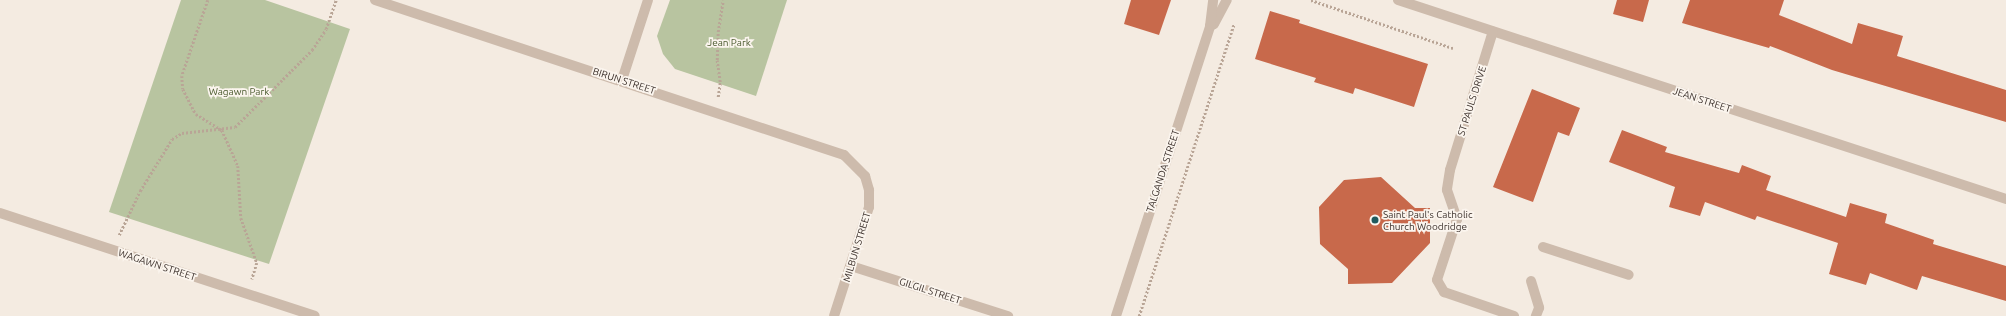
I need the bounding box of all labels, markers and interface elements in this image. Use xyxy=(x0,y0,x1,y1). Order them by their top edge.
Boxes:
park label: Jean Park xyxy=(707,37,751,49)
street label: BIRUN STREET xyxy=(591,65,657,97)
street label: ST PAULS DRIVE xyxy=(1455,65,1489,137)
street label: JEAN STREET xyxy=(1671,85,1733,115)
park label: Wagawn Park xyxy=(209,86,269,98)
street label: TALGANDA STREET xyxy=(1144,128,1182,214)
place label: Saint Paul's Catholic Church Woodridge xyxy=(1383,208,1473,232)
street label: MILBUN STREET xyxy=(841,210,873,284)
marker: Saint Paul's Catholic Church Woodridge xyxy=(1370,215,1380,225)
street label: WAGAWN STREET xyxy=(117,247,197,283)
street label: GILGIL STREET xyxy=(898,275,962,307)

